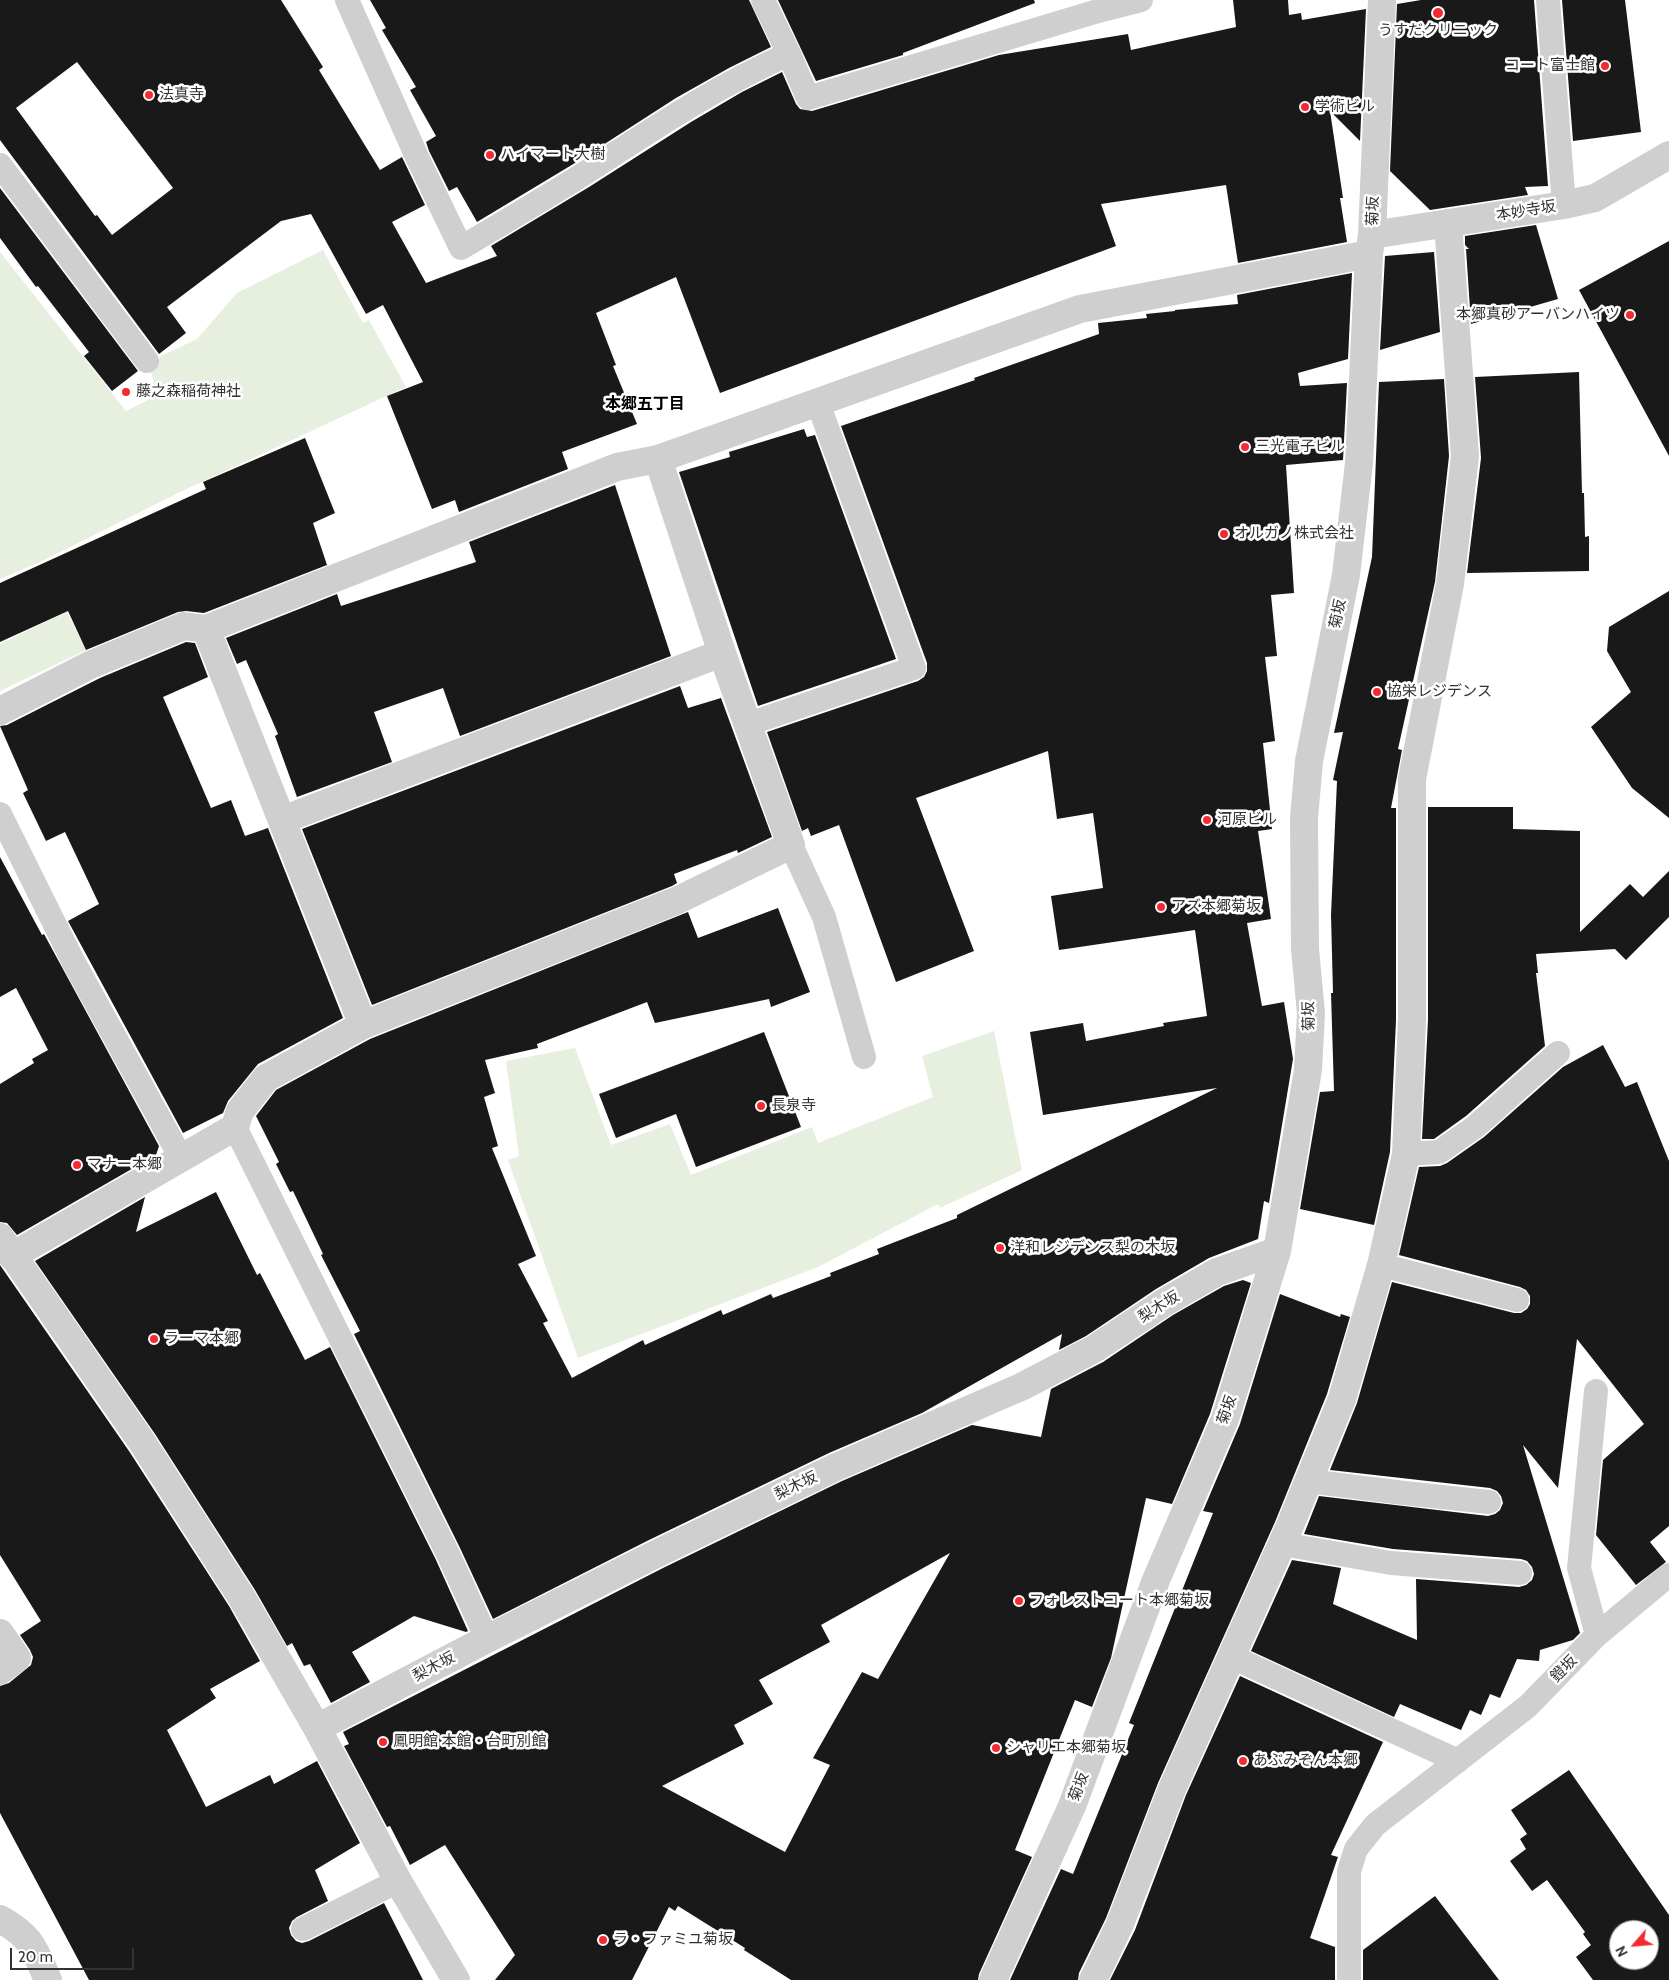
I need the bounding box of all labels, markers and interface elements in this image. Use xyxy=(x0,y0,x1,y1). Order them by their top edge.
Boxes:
marker: うすだクリニック xyxy=(1431,6,1445,20)
place label: うすだクリニック xyxy=(1378,22,1498,40)
place label: コート富士館 xyxy=(1505,57,1595,75)
marker: コート富士館 xyxy=(1599,60,1611,72)
place label: 法真寺 xyxy=(159,86,204,104)
marker: 法真寺 xyxy=(143,89,155,101)
place label: 学術ビル xyxy=(1315,98,1375,116)
marker: 学術ビル xyxy=(1299,101,1311,113)
place label: ハイマート大樹 xyxy=(500,146,605,164)
marker: ハイマート大樹 xyxy=(484,149,496,161)
street label: 菊坂 xyxy=(1363,196,1383,226)
street label: 本妙寺坂 xyxy=(1495,197,1557,225)
place label: 本郷真砂アーバンハイツ xyxy=(1456,306,1620,324)
marker: 本郷真砂アーバンハイツ xyxy=(1624,309,1636,321)
place label: 藤之森稲荷神社 xyxy=(136,383,241,401)
marker: 藤之森稲荷神社 xyxy=(120,386,132,398)
district label: 本郷五丁目 xyxy=(605,394,685,414)
place label: 三光電子ビル xyxy=(1255,438,1345,456)
marker: 三光電子ビル xyxy=(1239,441,1251,453)
place label: オルガノ株式会社 xyxy=(1234,525,1354,543)
marker: オルガノ株式会社 xyxy=(1218,528,1230,540)
street label: 菊坂 xyxy=(1326,597,1350,631)
place label: 協栄レジデンス xyxy=(1387,683,1492,701)
marker: 協栄レジデンス xyxy=(1371,686,1383,698)
place label: 河原ビル xyxy=(1217,811,1277,829)
marker: 河原ビル xyxy=(1201,814,1213,826)
place label: アズ本郷菊坂 xyxy=(1171,898,1261,916)
marker: アズ本郷菊坂 xyxy=(1155,901,1167,913)
street label: 菊坂 xyxy=(1300,1001,1318,1031)
place label: 長泉寺 xyxy=(771,1097,816,1115)
marker: 長泉寺 xyxy=(755,1100,767,1112)
place label: マナー本郷 xyxy=(87,1156,162,1174)
marker: マナー本郷 xyxy=(71,1159,83,1171)
place label: 洋和レジデンス梨の木坂 xyxy=(1010,1239,1175,1257)
marker: 洋和レジデンス梨の木坂 xyxy=(994,1242,1006,1254)
street label: 梨木坂 xyxy=(1135,1287,1183,1327)
place label: ラーマ本郷 xyxy=(164,1330,239,1348)
marker: ラーマ本郷 xyxy=(148,1333,160,1345)
street label: 菊坂 xyxy=(1214,1393,1240,1427)
street label: 梨木坂 xyxy=(772,1468,820,1504)
place label: フォレストコート本郷菊坂 xyxy=(1029,1592,1209,1610)
marker: フォレストコート本郷菊坂 xyxy=(1013,1595,1025,1607)
street label: 梨木坂 xyxy=(410,1648,458,1686)
street label: 鐙坂 xyxy=(1547,1652,1581,1686)
place label: 鳳明館 本館・台町別館 xyxy=(393,1733,546,1751)
marker: 鳳明館 本館・台町別館 xyxy=(377,1736,389,1748)
place label: シャリエ本郷菊坂 xyxy=(1006,1739,1126,1757)
marker: シャリエ本郷菊坂 xyxy=(990,1742,1002,1754)
place label: あぶみぞん本郷 xyxy=(1253,1752,1358,1770)
marker: あぶみぞん本郷 xyxy=(1237,1755,1249,1767)
street label: 菊坂 xyxy=(1065,1770,1093,1804)
north arrow xyxy=(1609,1920,1659,1970)
place label: ラ・ファミユ菊坂 xyxy=(613,1931,733,1949)
marker: ラ・ファミユ菊坂 xyxy=(597,1934,609,1946)
scale bar xyxy=(12,1938,136,1970)
text: N xyxy=(1611,1943,1632,1960)
text: 20 m xyxy=(18,1948,53,1966)

